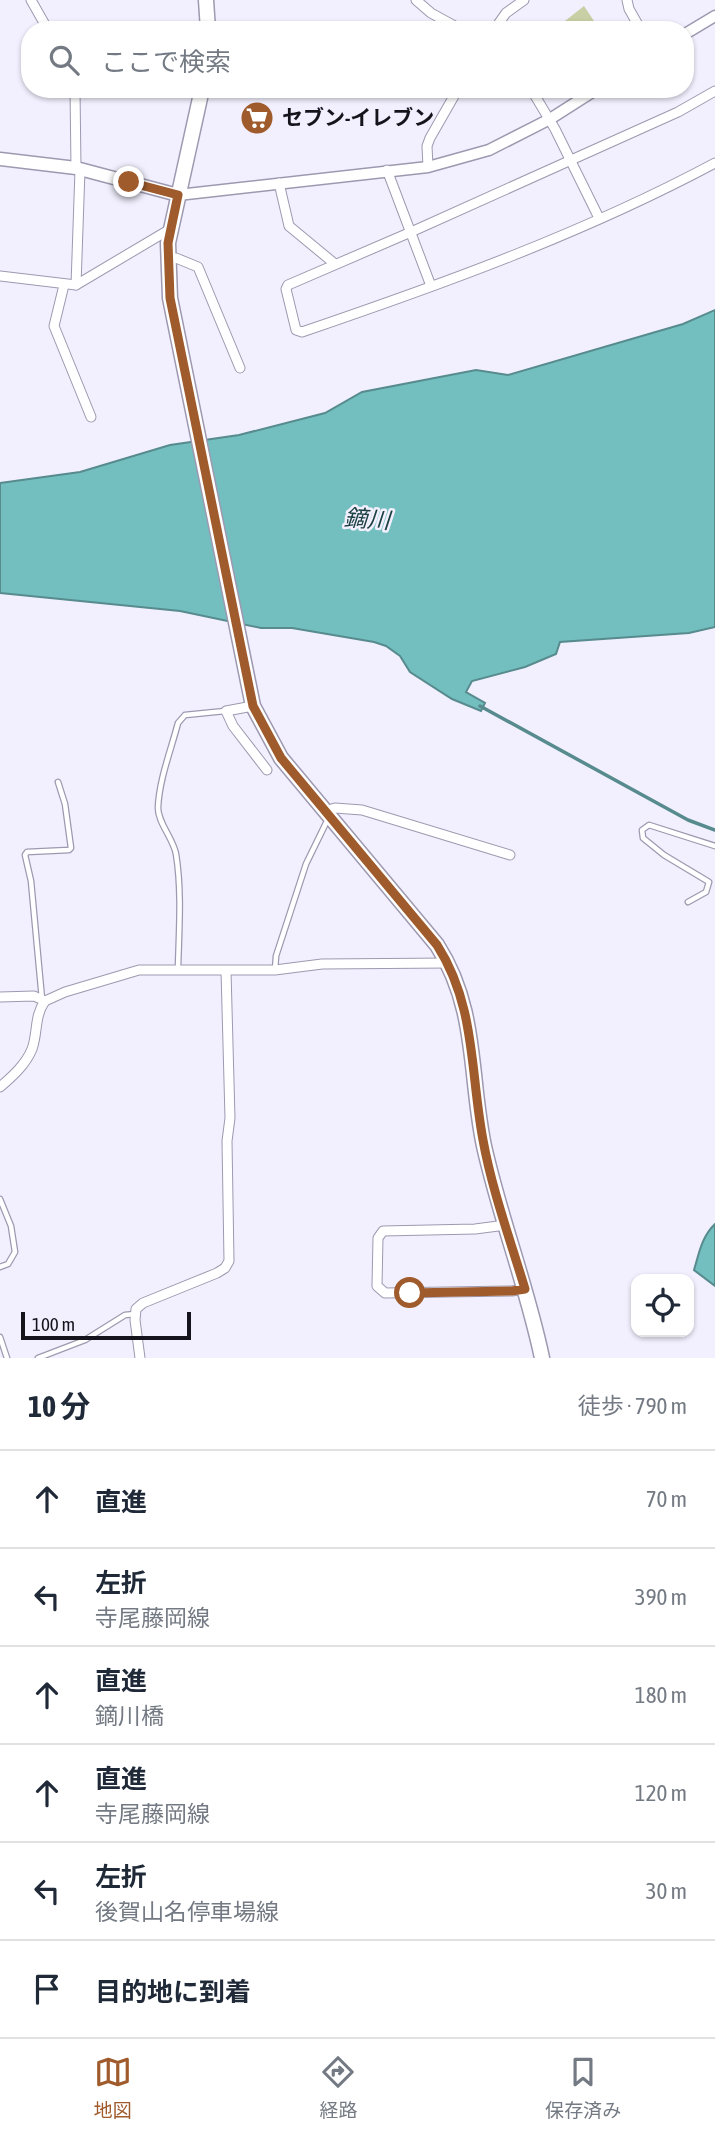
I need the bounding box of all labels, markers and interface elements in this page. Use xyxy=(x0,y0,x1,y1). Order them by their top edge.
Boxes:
search box xyxy=(21,21,694,98)
icon: search xyxy=(45,41,83,79)
text: ここで検索 xyxy=(101,47,231,77)
supermarket icon: セブン-イレブン xyxy=(238,99,276,137)
place label: セブン-イレブン xyxy=(282,105,434,129)
route end xyxy=(113,166,144,197)
water label: 鏑川 xyxy=(343,504,394,534)
map controls xyxy=(631,1274,694,1337)
button: locate xyxy=(631,1274,694,1337)
route start xyxy=(394,1277,425,1308)
scale bar xyxy=(21,1309,191,1341)
text: 100 m xyxy=(32,1313,75,1335)
text: 10 分 xyxy=(28,1389,90,1423)
text: 徒歩 · 790 m xyxy=(578,1393,687,1419)
icon: ahead xyxy=(28,1480,66,1518)
text: 70 m xyxy=(646,1486,687,1512)
text: 直進 xyxy=(95,1487,147,1517)
text: 左折 xyxy=(95,1568,147,1598)
icon: left xyxy=(28,1578,66,1616)
text: 390 m xyxy=(635,1584,687,1610)
text: 寺尾藤岡線 xyxy=(95,1605,210,1631)
text: 直進 xyxy=(95,1666,147,1696)
icon: ahead xyxy=(28,1676,66,1714)
text: 180 m xyxy=(635,1682,687,1708)
text: 鏑川橋 xyxy=(95,1703,164,1729)
text: 直進 xyxy=(95,1764,147,1794)
icon: ahead xyxy=(28,1774,66,1812)
text: 120 m xyxy=(635,1780,687,1806)
text: 寺尾藤岡線 xyxy=(95,1801,210,1827)
text: 左折 xyxy=(95,1862,147,1892)
icon: left xyxy=(28,1872,66,1910)
text: 30 m xyxy=(646,1878,687,1904)
text: 後賀山名停車場線 xyxy=(95,1899,279,1925)
icon: arrive xyxy=(28,1970,66,2008)
text: 目的地に到着 xyxy=(95,1977,251,2007)
tab: 地図 xyxy=(94,2053,132,2122)
tab: 経路 xyxy=(319,2053,357,2122)
tab: 保存済み xyxy=(545,2053,621,2122)

